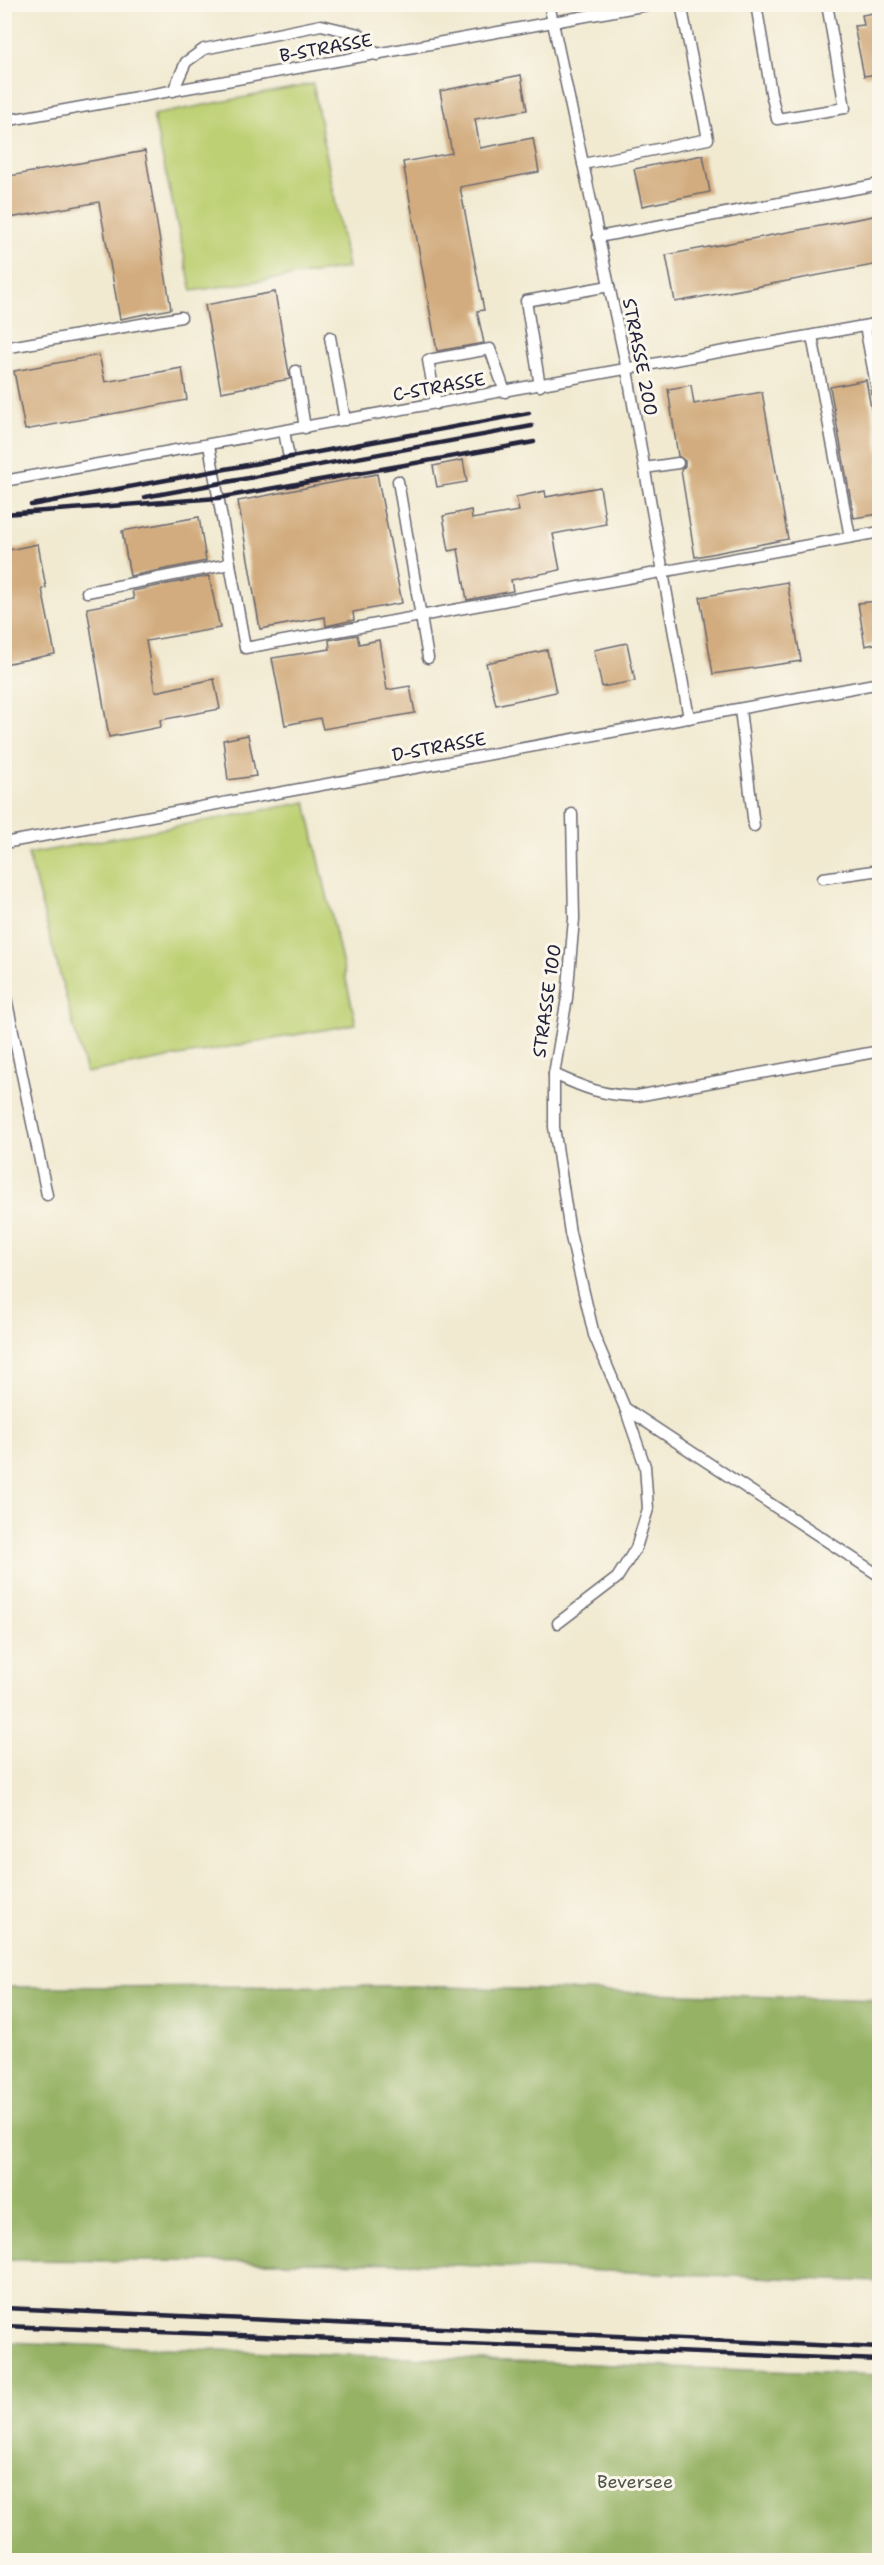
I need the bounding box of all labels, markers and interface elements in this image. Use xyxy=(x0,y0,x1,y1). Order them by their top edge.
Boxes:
street label: B-STRASSE xyxy=(278,28,374,68)
street label: STRASSE 200 xyxy=(617,296,663,418)
street label: C-STRASSE xyxy=(391,367,487,407)
street label: D-STRASSE xyxy=(390,727,488,767)
street label: STRASSE 100 xyxy=(527,943,567,1059)
park label: Beversee xyxy=(597,2470,673,2494)

